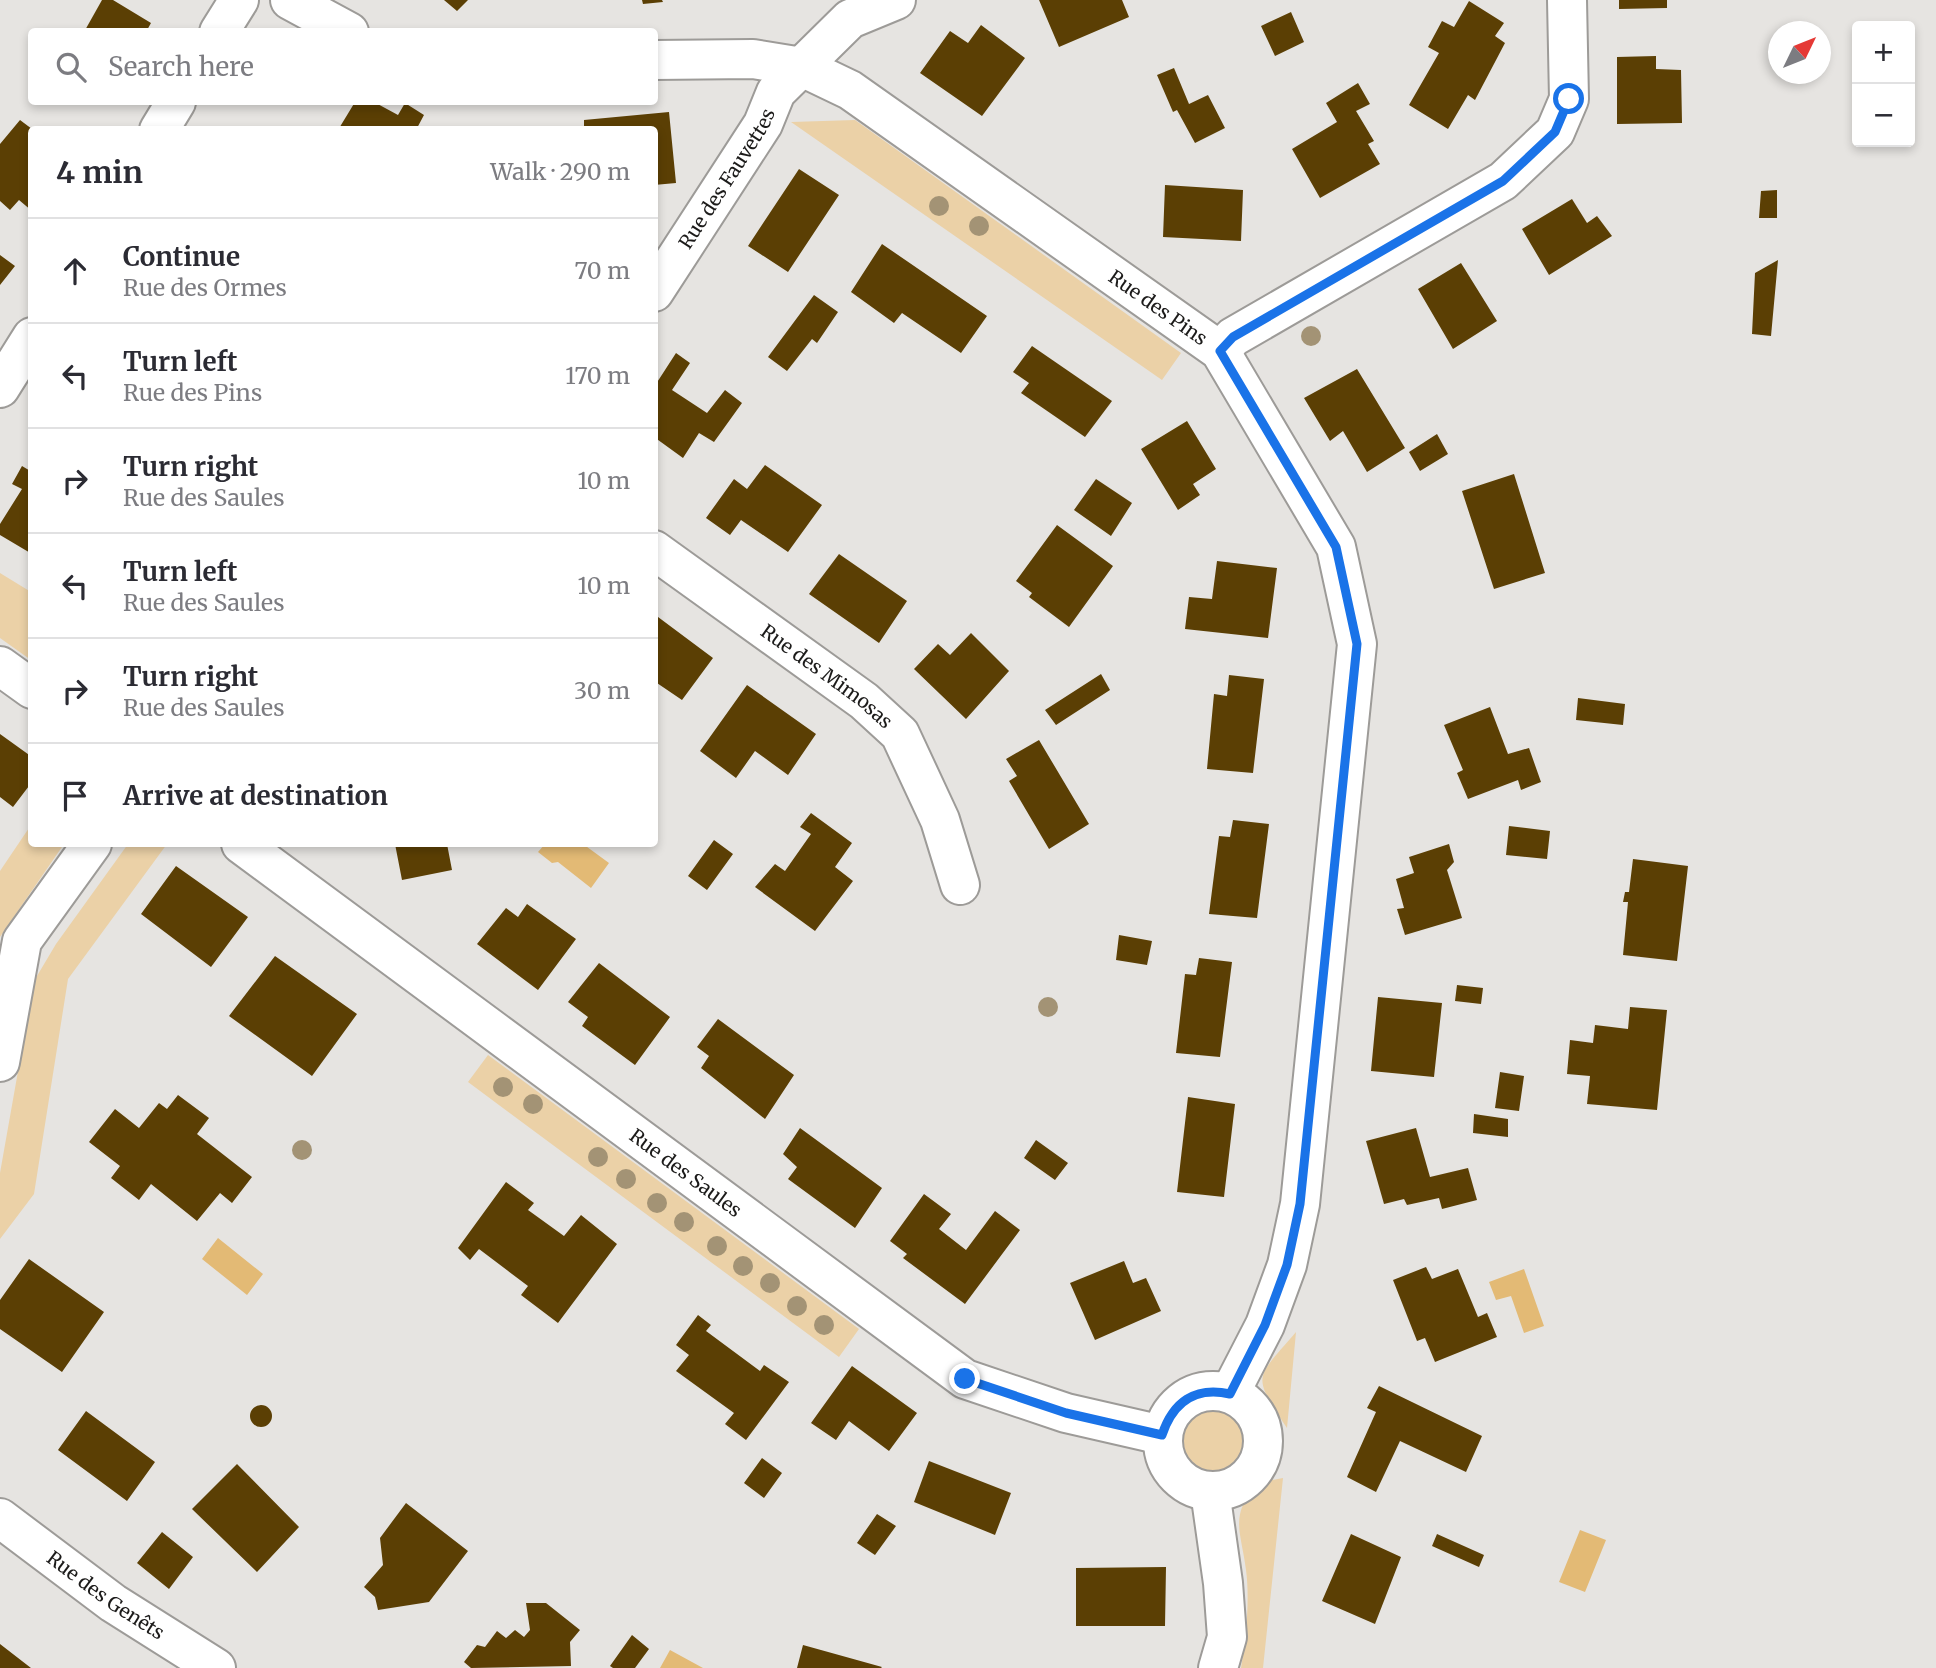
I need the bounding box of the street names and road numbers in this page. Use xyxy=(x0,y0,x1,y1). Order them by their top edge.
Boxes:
street label: Rue des Fauvettes xyxy=(673,105,780,253)
street label: Rue des Pins xyxy=(1104,264,1212,350)
street label: Rue des Mimosas xyxy=(756,619,898,733)
street label: Rue des Saules xyxy=(625,1123,747,1222)
street label: Rue des Genêts xyxy=(42,1546,169,1645)

